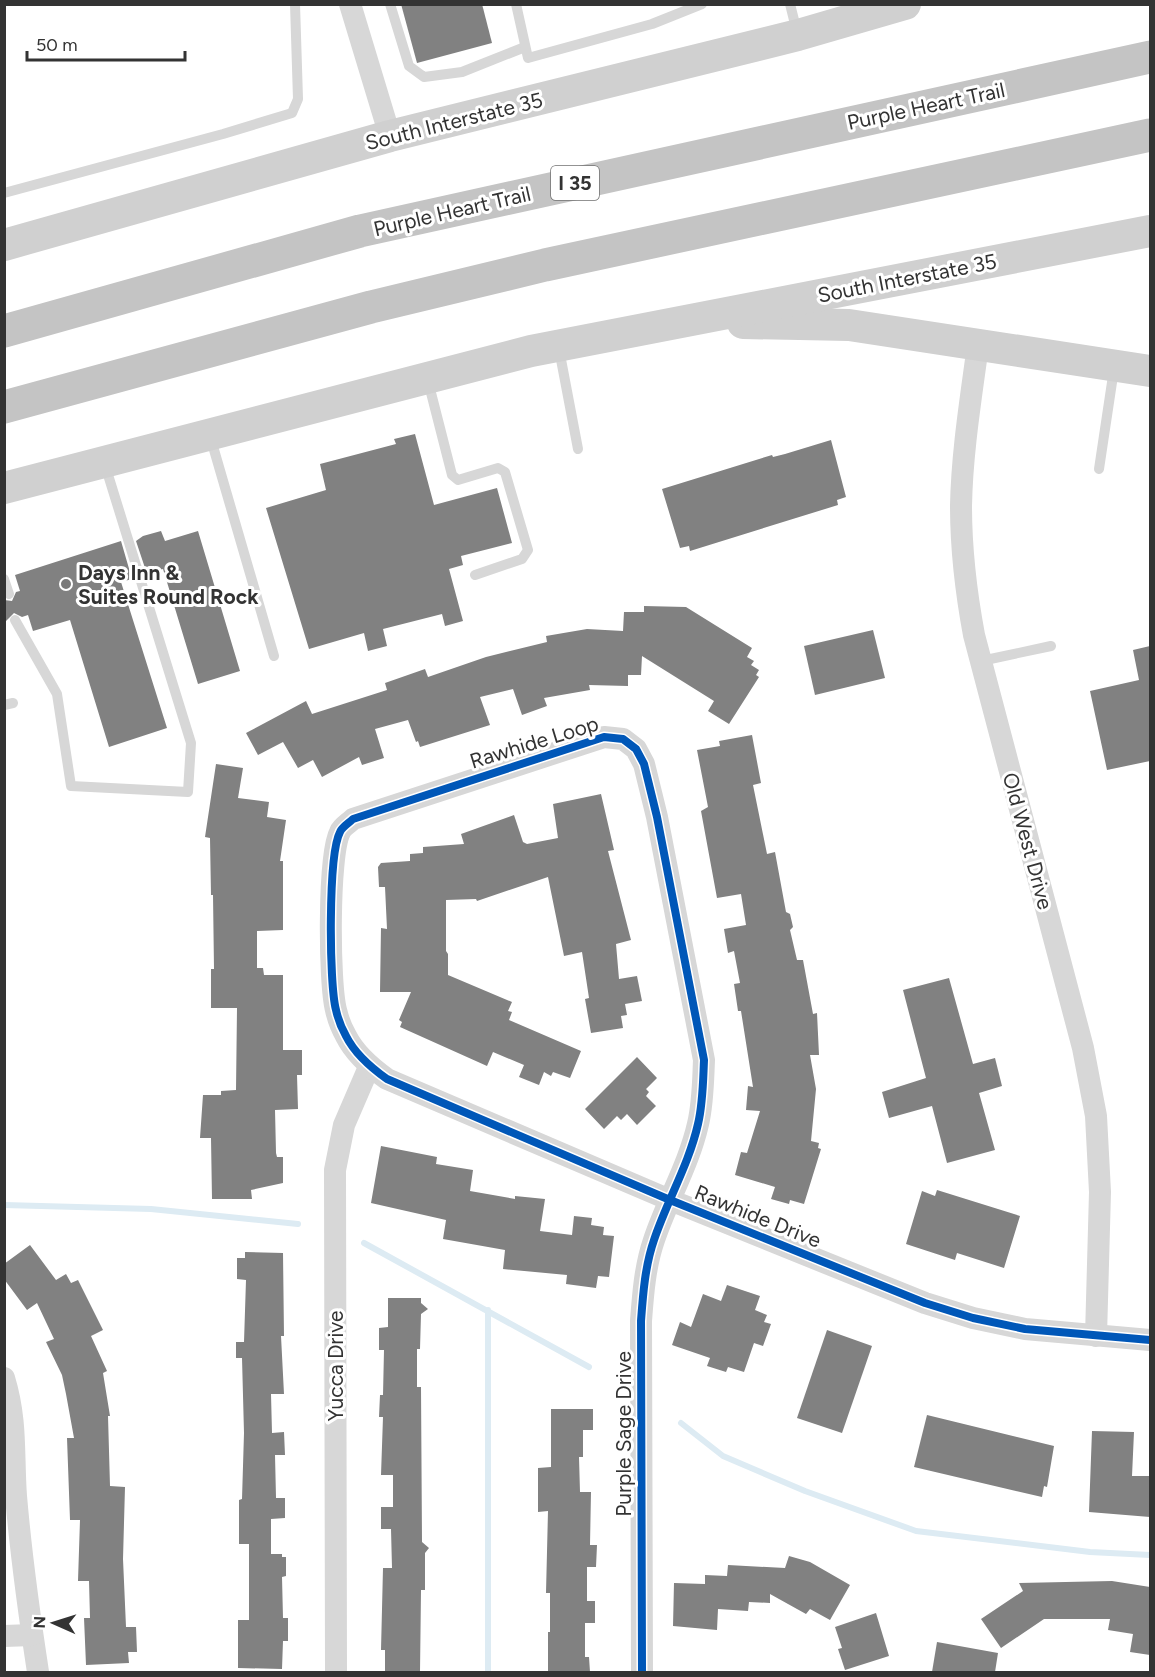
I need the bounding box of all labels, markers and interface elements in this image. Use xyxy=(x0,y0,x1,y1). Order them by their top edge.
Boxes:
scale bar xyxy=(27,24,184,62)
text: 50 m xyxy=(36,34,78,56)
street label: Purple Heart Trail xyxy=(845,77,1007,135)
street label: South Interstate 35 xyxy=(363,87,545,155)
road number: I 35 xyxy=(551,166,599,200)
street label: Purple Heart Trail xyxy=(371,181,533,241)
street label: South Interstate 35 xyxy=(815,248,999,308)
place label: Days Inn & Suites Round Rock xyxy=(78,560,259,609)
marker: Days Inn & Suites Round Rock xyxy=(59,577,73,591)
street label: Rawhide Loop xyxy=(467,711,601,773)
street label: Old West Drive xyxy=(998,770,1058,912)
street label: Rawhide Drive xyxy=(691,1179,825,1253)
street label: Yucca Drive xyxy=(323,1311,348,1422)
street label: Purple Sage Drive xyxy=(611,1351,636,1517)
north arrow xyxy=(24,1593,84,1653)
text: N xyxy=(30,1616,49,1629)

